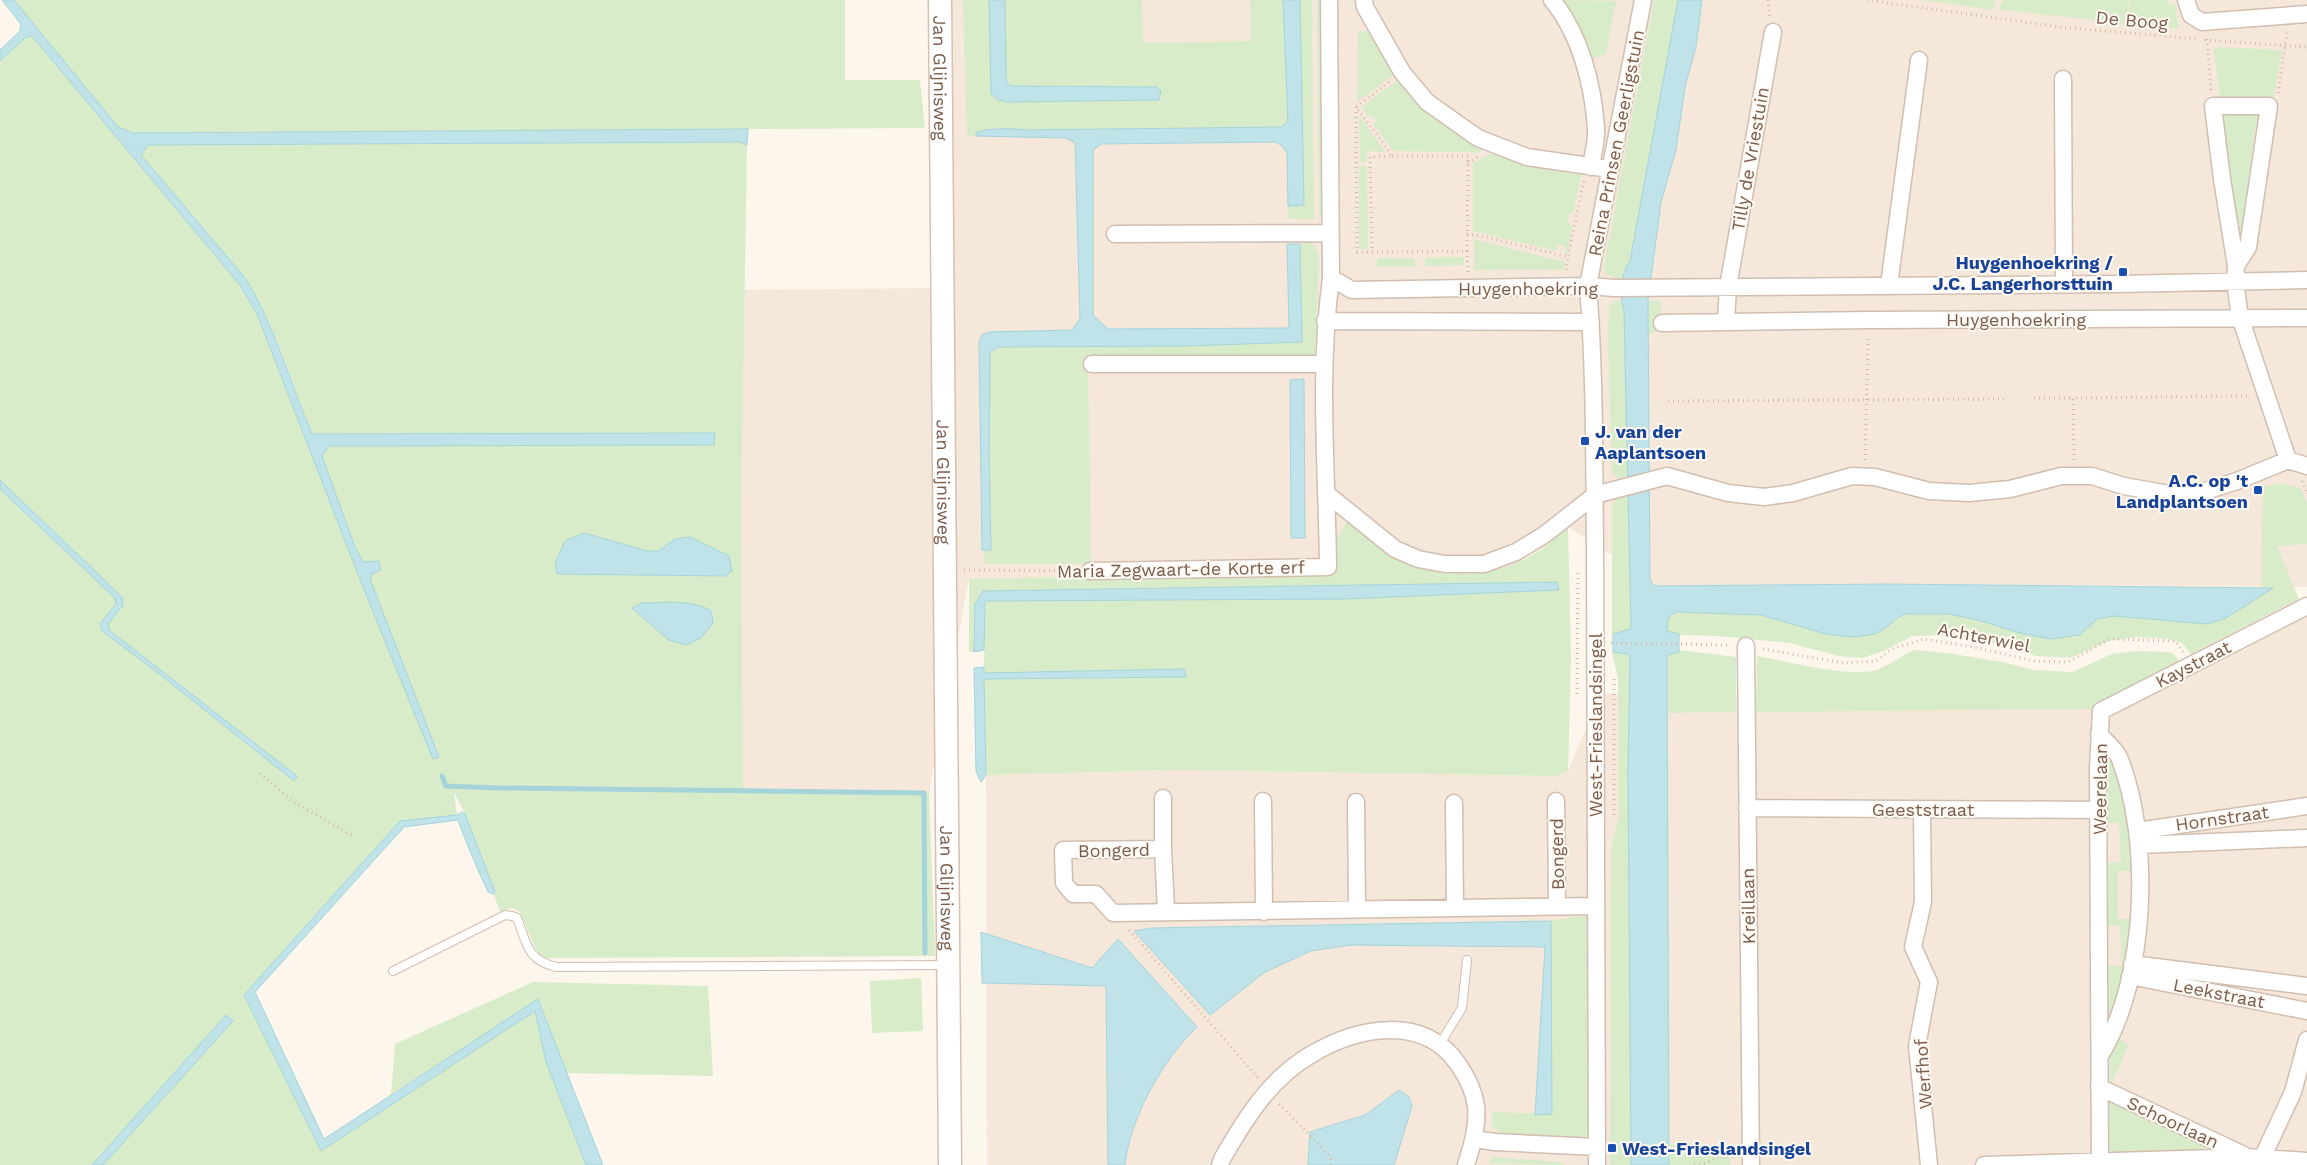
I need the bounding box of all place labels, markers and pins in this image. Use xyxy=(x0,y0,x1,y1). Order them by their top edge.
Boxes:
place label: Huygenhoekring / J.C. Langerhorsttuin xyxy=(1933,252,2114,294)
marker: Huygenhoekring / J.C. Langerhorsttuin xyxy=(2117,266,2129,278)
place label: J. van der Aaplantsoen xyxy=(1595,421,1706,463)
marker: J. van der Aaplantsoen xyxy=(1579,435,1591,447)
place label: A.C. op 't Landplantsoen xyxy=(2116,470,2248,512)
marker: A.C. op 't Landplantsoen xyxy=(2252,484,2264,496)
place label: West-Frieslandsingel xyxy=(1622,1138,1811,1159)
marker: West-Frieslandsingel xyxy=(1606,1142,1618,1154)

